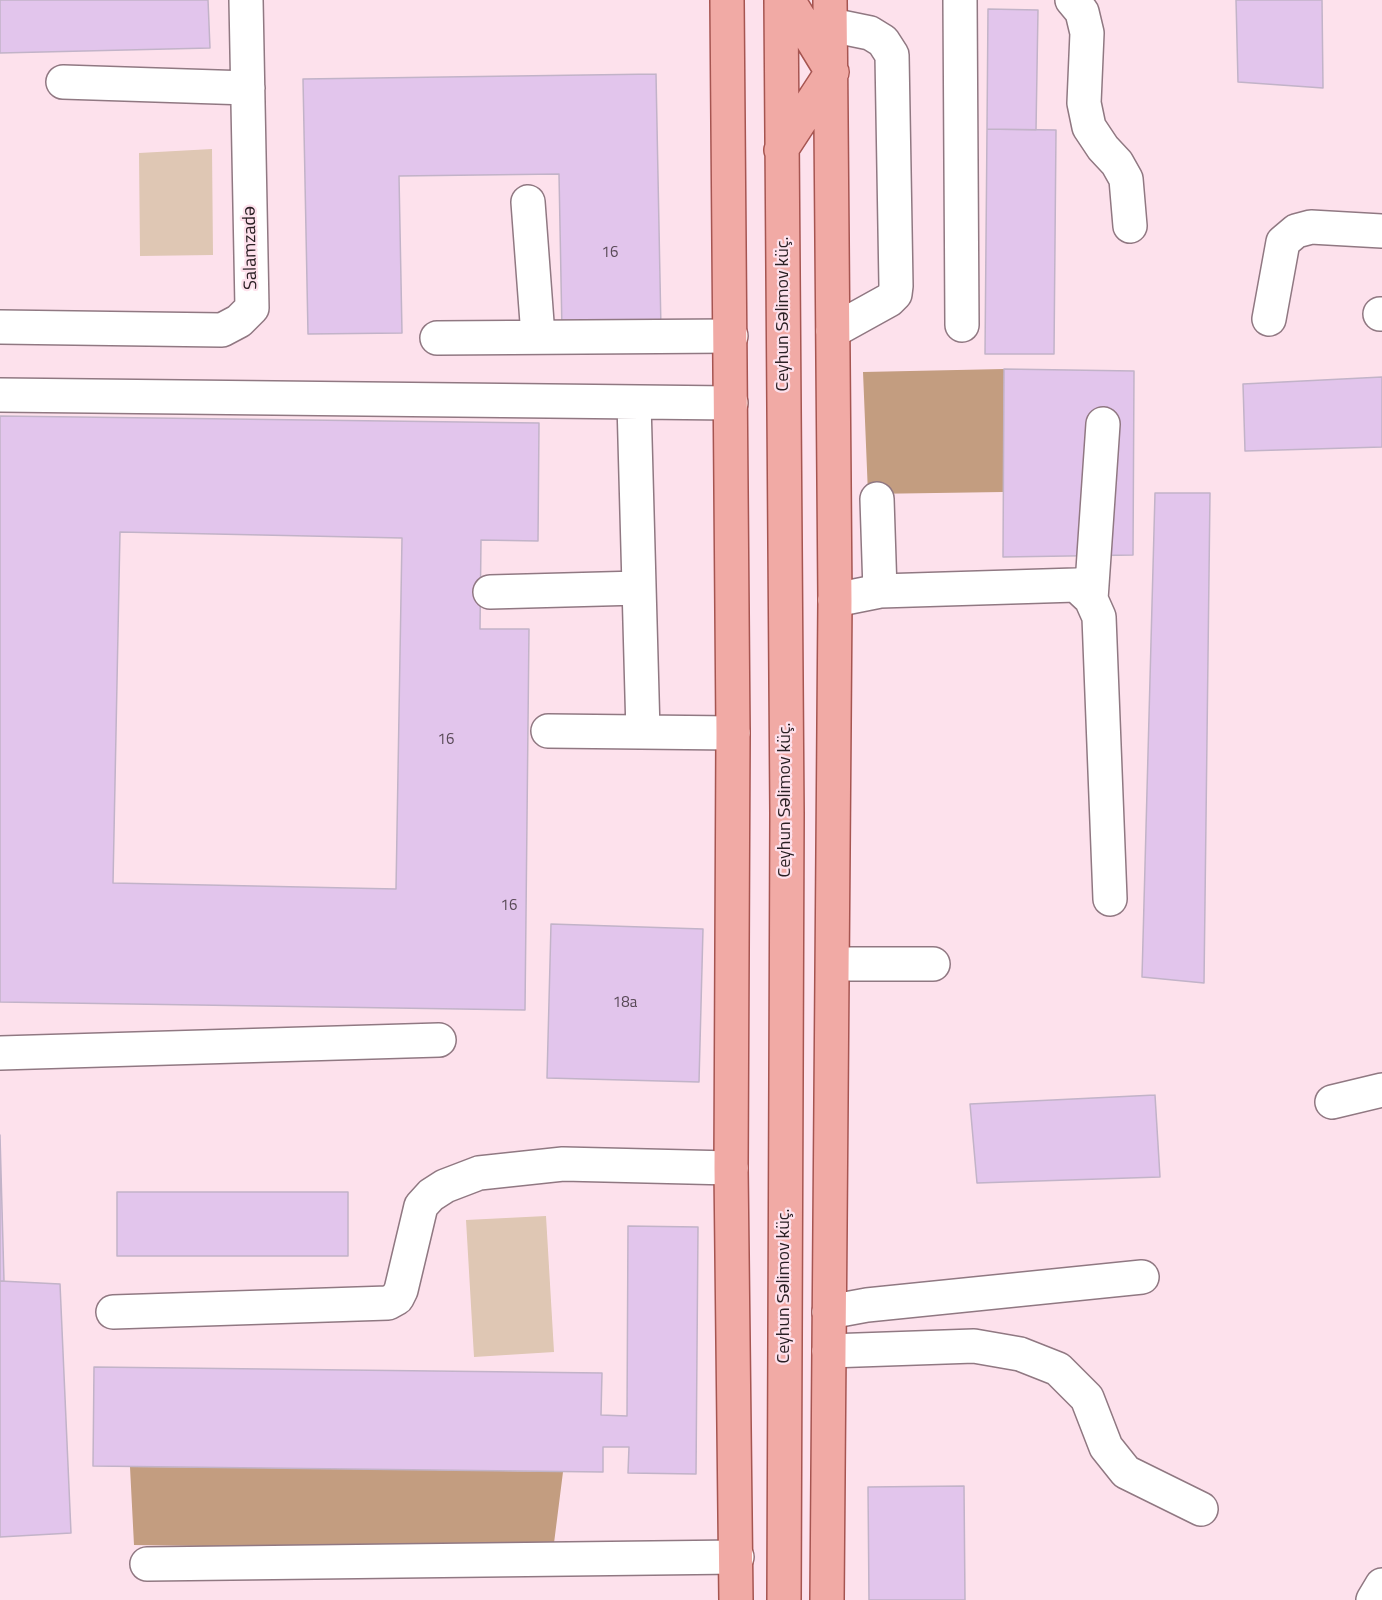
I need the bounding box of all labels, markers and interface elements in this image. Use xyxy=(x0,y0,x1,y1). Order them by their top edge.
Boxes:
street label: Salamzadə xyxy=(239,206,263,290)
street label: Ceyhun Səlimov küç. xyxy=(773,237,795,391)
house number: 16 xyxy=(602,244,618,262)
street label: Ceyhun Səlimov küç. xyxy=(775,723,797,877)
house number: 16 xyxy=(438,731,454,749)
house number: 16 xyxy=(501,897,517,915)
house number: 18a xyxy=(613,994,637,1012)
street label: Ceyhun Səlimov küç. xyxy=(774,1209,796,1363)

